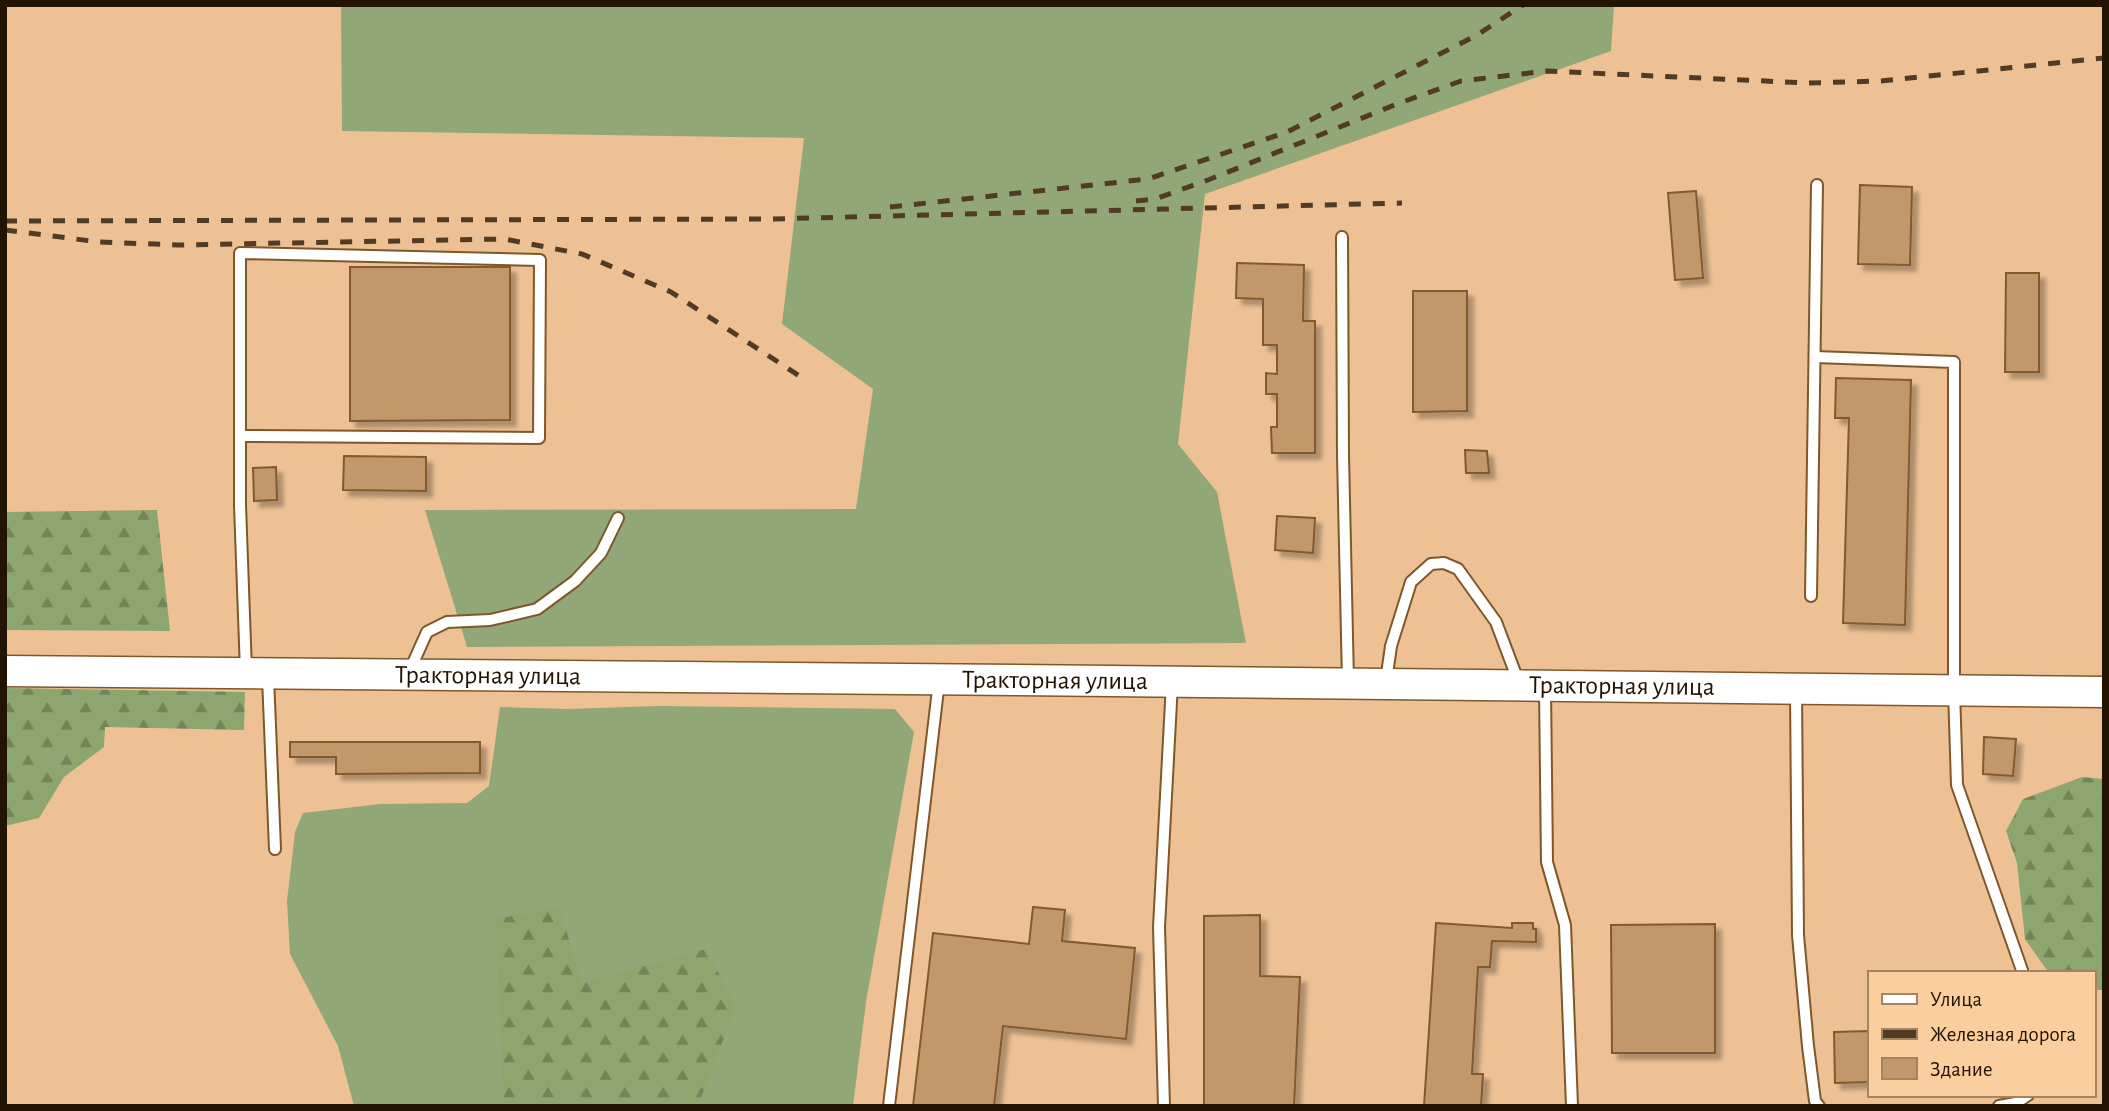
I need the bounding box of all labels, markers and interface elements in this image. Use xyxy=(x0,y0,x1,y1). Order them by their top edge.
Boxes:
street label: Тракторная улица xyxy=(395,662,581,689)
street label: Тракторная улица xyxy=(962,667,1148,694)
street label: Тракторная улица xyxy=(1529,672,1715,700)
legend xyxy=(1868,971,2095,1097)
text: Улица xyxy=(1930,989,1983,1010)
text: Железная дорога xyxy=(1930,1024,2077,1045)
text: Здание xyxy=(1930,1059,1993,1080)

